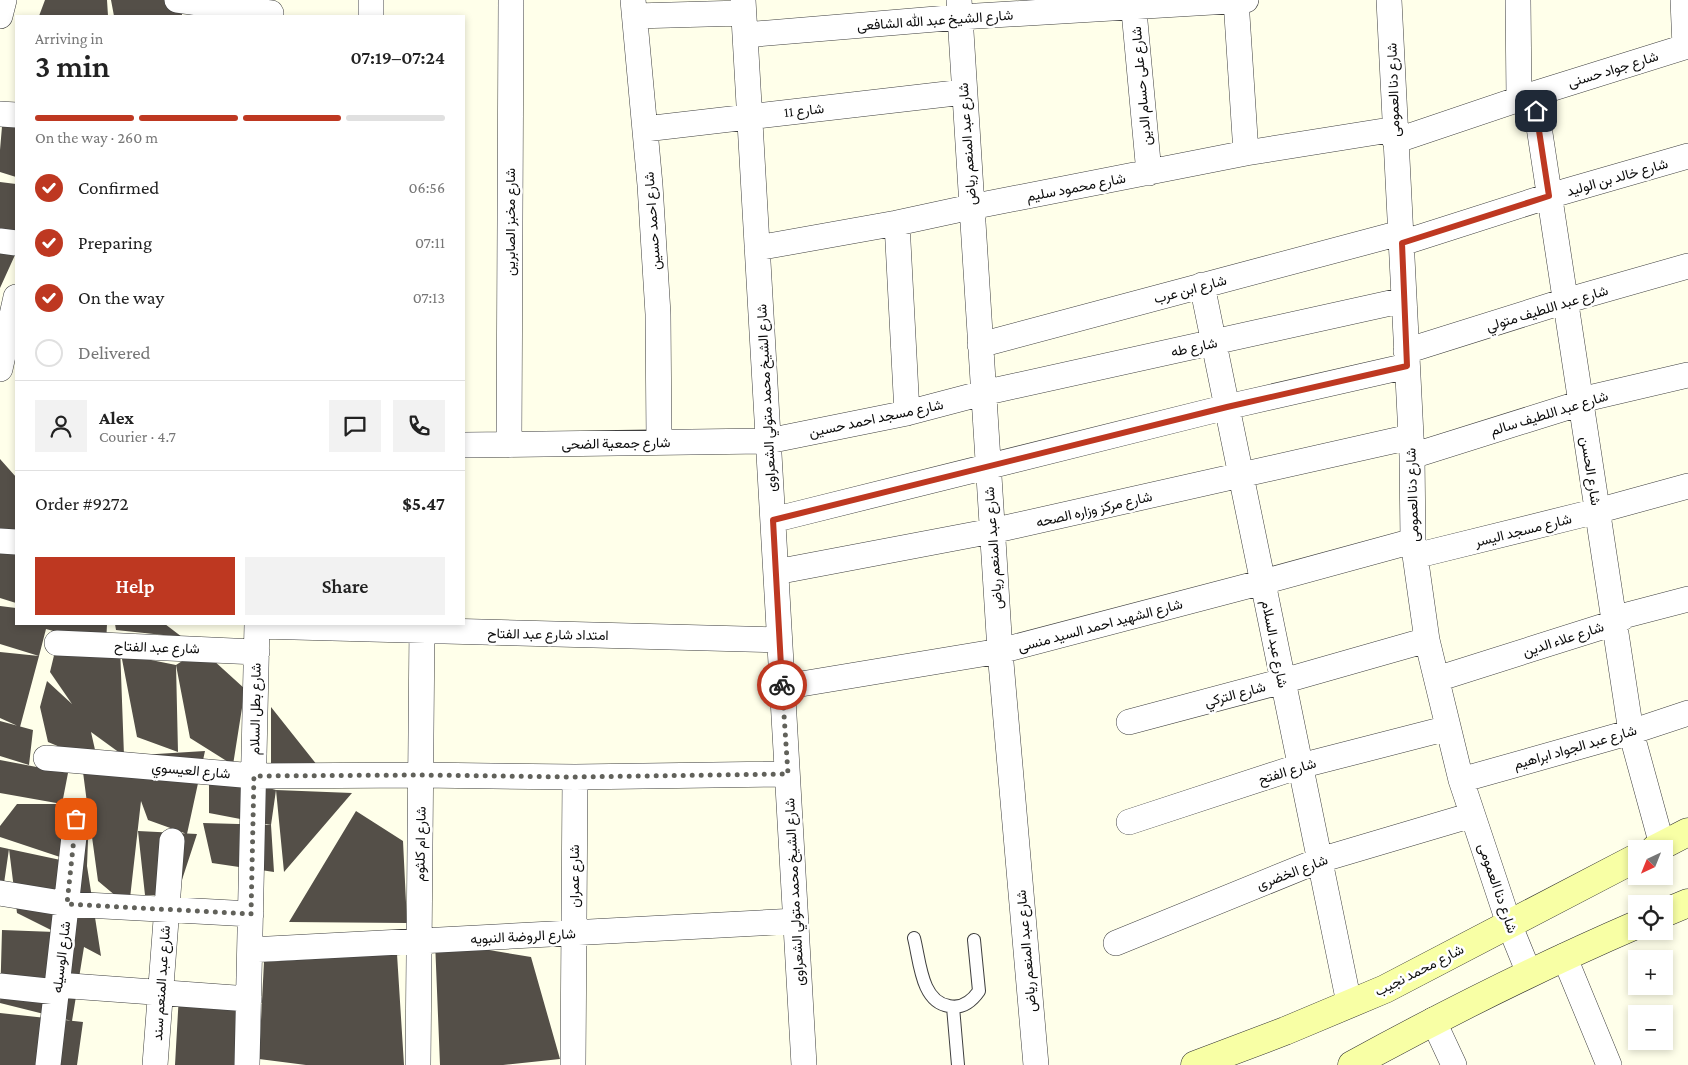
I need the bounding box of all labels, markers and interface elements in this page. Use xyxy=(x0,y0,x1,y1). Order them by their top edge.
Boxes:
street label: شارع الشيخ عبد الله الشافعى xyxy=(856,7,1014,36)
street label: شارع على حسام الدين xyxy=(1128,25,1157,146)
text: Arriving in xyxy=(35,30,103,47)
street label: شارع دنا العمومى xyxy=(1383,43,1406,137)
text: 07:19–07:24 xyxy=(351,47,445,68)
text: 3 min xyxy=(35,48,110,84)
street label: شارع جواد حسنى xyxy=(1566,48,1661,93)
street label: شارع عبد المنعم رياض xyxy=(955,82,982,206)
pin xyxy=(1515,90,1557,132)
icon: home xyxy=(1522,97,1550,125)
street label: شارع 11 xyxy=(783,100,825,123)
text: On the way · 260 m xyxy=(35,129,158,146)
street label: شارع خالد بن الوليد xyxy=(1564,155,1670,202)
street label: شارع مخبز الصابرين xyxy=(502,168,521,276)
street label: شارع محمود سليم xyxy=(1025,170,1128,207)
street label: شارع احمد حسين xyxy=(641,171,666,271)
icon: check xyxy=(35,174,63,202)
text: Confirmed xyxy=(78,177,159,198)
text: 06:56 xyxy=(409,179,445,196)
icon: check xyxy=(35,229,63,257)
text: Preparing xyxy=(78,232,152,253)
text: 07:11 xyxy=(415,234,445,251)
street label: شارع ابن عرب xyxy=(1152,272,1229,309)
street label: شارع عبد اللطيف متولي xyxy=(1484,282,1611,338)
icon: check xyxy=(35,284,63,312)
text: On the way xyxy=(78,287,164,308)
text: 07:13 xyxy=(413,289,445,306)
street label: شارع الشيخ محمد متولي الشعراوى xyxy=(753,303,783,493)
street label: شارع طه xyxy=(1169,334,1219,363)
text: Delivered xyxy=(78,342,151,363)
street label: شارع عبد اللطيف سالم xyxy=(1488,387,1611,441)
street label: شارع مسجد احمد حسين xyxy=(807,396,945,443)
button: person xyxy=(35,400,87,452)
button: chat xyxy=(329,400,381,452)
button: phone xyxy=(393,400,445,452)
text: Alex xyxy=(99,407,134,428)
text: Courier · 4.7 xyxy=(99,428,176,445)
street label: شارع جمعية الضحى xyxy=(561,434,671,455)
street label: شارع الحسن xyxy=(1575,435,1604,507)
street label: شارع دنا العمومى xyxy=(1402,448,1425,542)
street label: شارع عبد المنعم رياض xyxy=(981,486,1008,610)
street label: شارع مركز وزاره الصحه xyxy=(1034,488,1154,533)
text: Order #9272 xyxy=(35,493,128,514)
text: $5.47 xyxy=(402,493,445,514)
street label: شارع مسجد اليسر xyxy=(1472,510,1574,553)
button: Help xyxy=(35,557,235,615)
button: Share xyxy=(245,557,445,615)
street label: شارع الشهيد احمد السيد منسى xyxy=(1016,595,1185,658)
street label: شارع عبد السلام xyxy=(1256,599,1291,690)
street label: شارع علاء الدين xyxy=(1520,618,1607,663)
street label: امتداد شارع عبد الفتاح xyxy=(487,625,609,646)
street label: شارع عبد الفتاح xyxy=(114,638,200,659)
courier xyxy=(757,660,807,710)
street label: شارع بطل السلام xyxy=(246,663,267,755)
icon: bike xyxy=(768,671,796,699)
street label: شارع التركي xyxy=(1203,678,1268,714)
street label: شارع عبد الجواد ابراهيم xyxy=(1512,722,1639,775)
street label: شارع الفتح xyxy=(1256,755,1319,790)
street label: شارع العيسوي xyxy=(151,759,231,785)
street label: شارع الشيخ محمد متولي الشعراوى xyxy=(781,797,811,987)
pin xyxy=(55,798,97,840)
icon: bag xyxy=(62,805,90,833)
street label: شارع ام كلثوم xyxy=(411,806,432,882)
north arrow xyxy=(1628,840,1672,885)
map controls xyxy=(1628,840,1673,1050)
street label: شارع دنا العمومى xyxy=(1472,841,1521,936)
street label: شارع عمران xyxy=(566,844,585,908)
street label: شارع الخضرى xyxy=(1254,851,1331,896)
street label: شارع عبد المنعم رياض xyxy=(1013,889,1042,1013)
button: locate xyxy=(1628,895,1673,940)
street label: شارع الوسيله xyxy=(49,920,76,994)
street label: شارع عبد المنعم سند xyxy=(149,925,176,1042)
street label: شارع الروضة النبويه xyxy=(470,925,576,950)
street label: شارع محمد نجيب xyxy=(1372,941,1467,1002)
button: + xyxy=(1628,950,1673,995)
button: − xyxy=(1628,1005,1673,1050)

